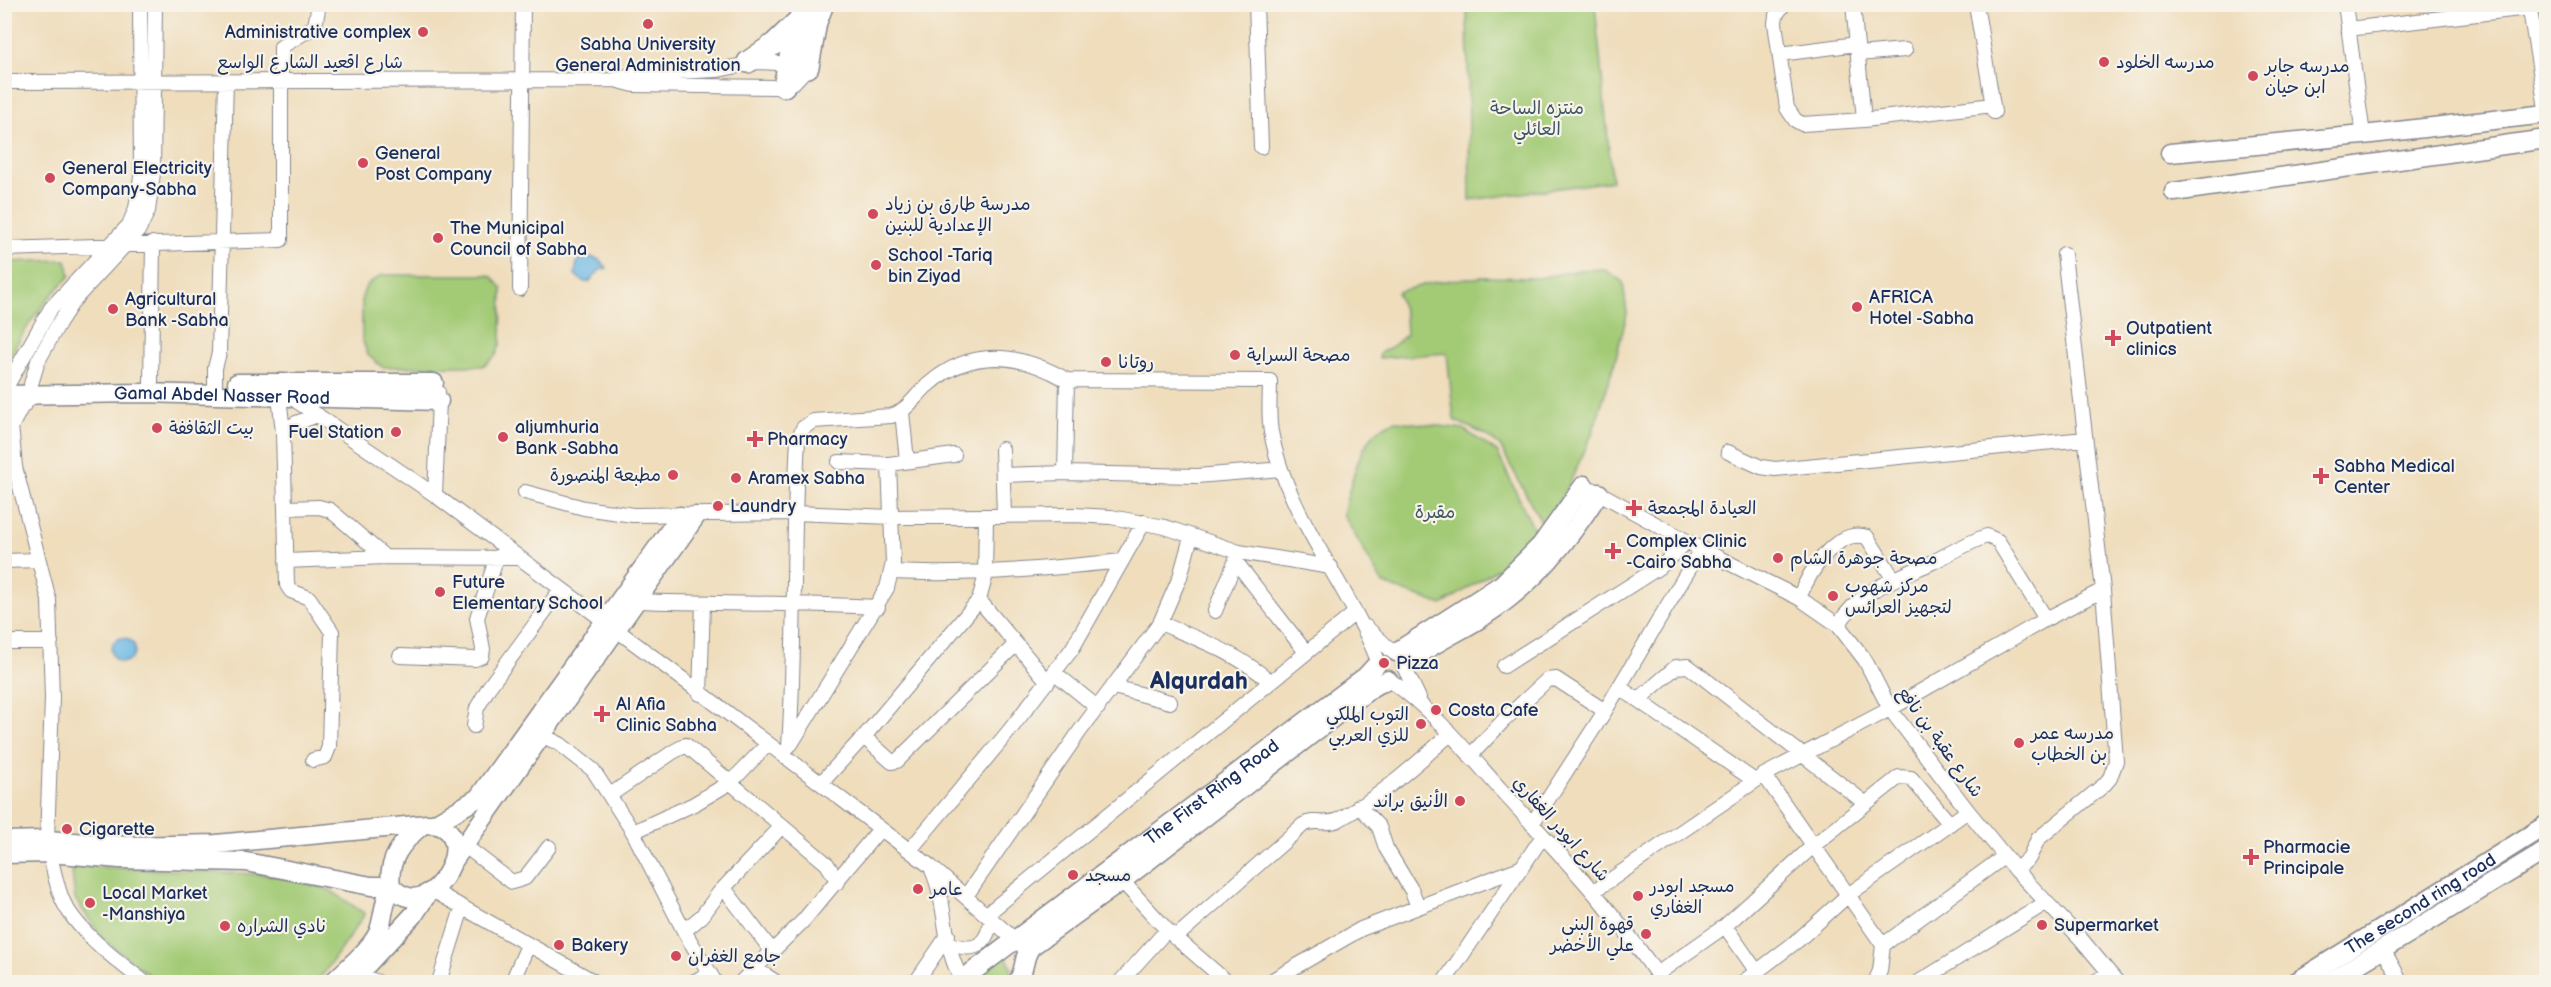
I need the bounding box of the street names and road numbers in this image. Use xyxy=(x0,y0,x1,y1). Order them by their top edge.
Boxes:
street label: شارع اقعيد الشارع الواسع xyxy=(217,52,403,75)
street label: Gamal Abdel Nasser Road xyxy=(114,382,330,409)
street label: شارع عقبة بن نافع xyxy=(1891,683,1987,803)
street label: The First Ring Road xyxy=(1140,735,1283,849)
street label: شارع ابودر الغفاري xyxy=(1507,772,1614,887)
street label: The second ring road xyxy=(2341,849,2500,959)

